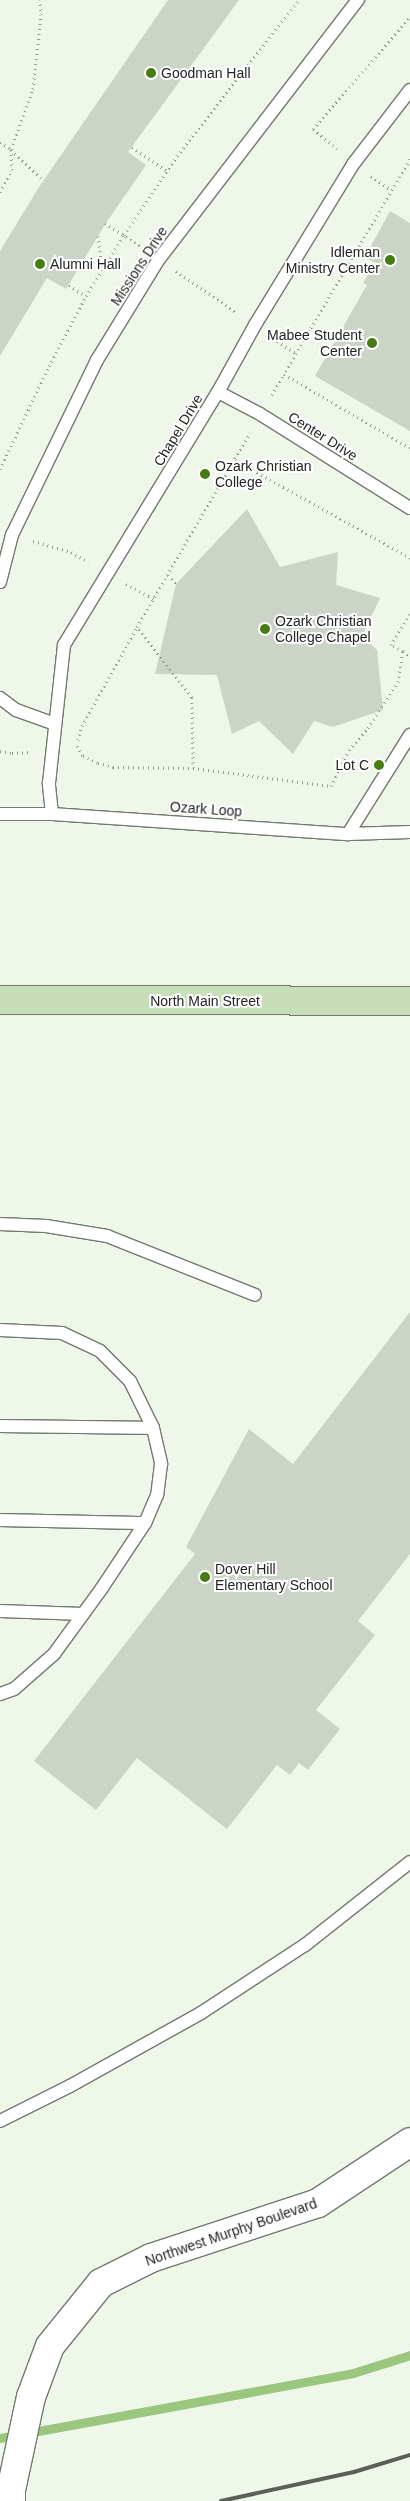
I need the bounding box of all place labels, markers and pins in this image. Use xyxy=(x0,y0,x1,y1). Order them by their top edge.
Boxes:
place label: Goodman Hall xyxy=(161,65,250,81)
marker: Goodman Hall xyxy=(145,67,157,79)
place label: Idleman Ministry Center xyxy=(286,244,380,276)
marker: Idleman Ministry Center xyxy=(384,254,396,266)
place label: Alumni Hall xyxy=(50,256,121,272)
marker: Alumni Hall xyxy=(34,258,46,270)
place label: Mabee Student Center xyxy=(267,327,362,360)
marker: Mabee Student Center xyxy=(366,337,378,349)
place label: Ozark Christian College xyxy=(215,458,311,491)
marker: Ozark Christian College xyxy=(199,468,211,480)
place label: Ozark Christian College Chapel xyxy=(275,613,371,646)
marker: Ozark Christian College Chapel xyxy=(259,623,271,635)
place label: Lot C xyxy=(336,757,369,773)
marker: Lot C xyxy=(373,759,385,771)
place label: Dover Hill Elementary School xyxy=(215,1561,333,1594)
marker: Dover Hill Elementary School xyxy=(199,1571,211,1583)

